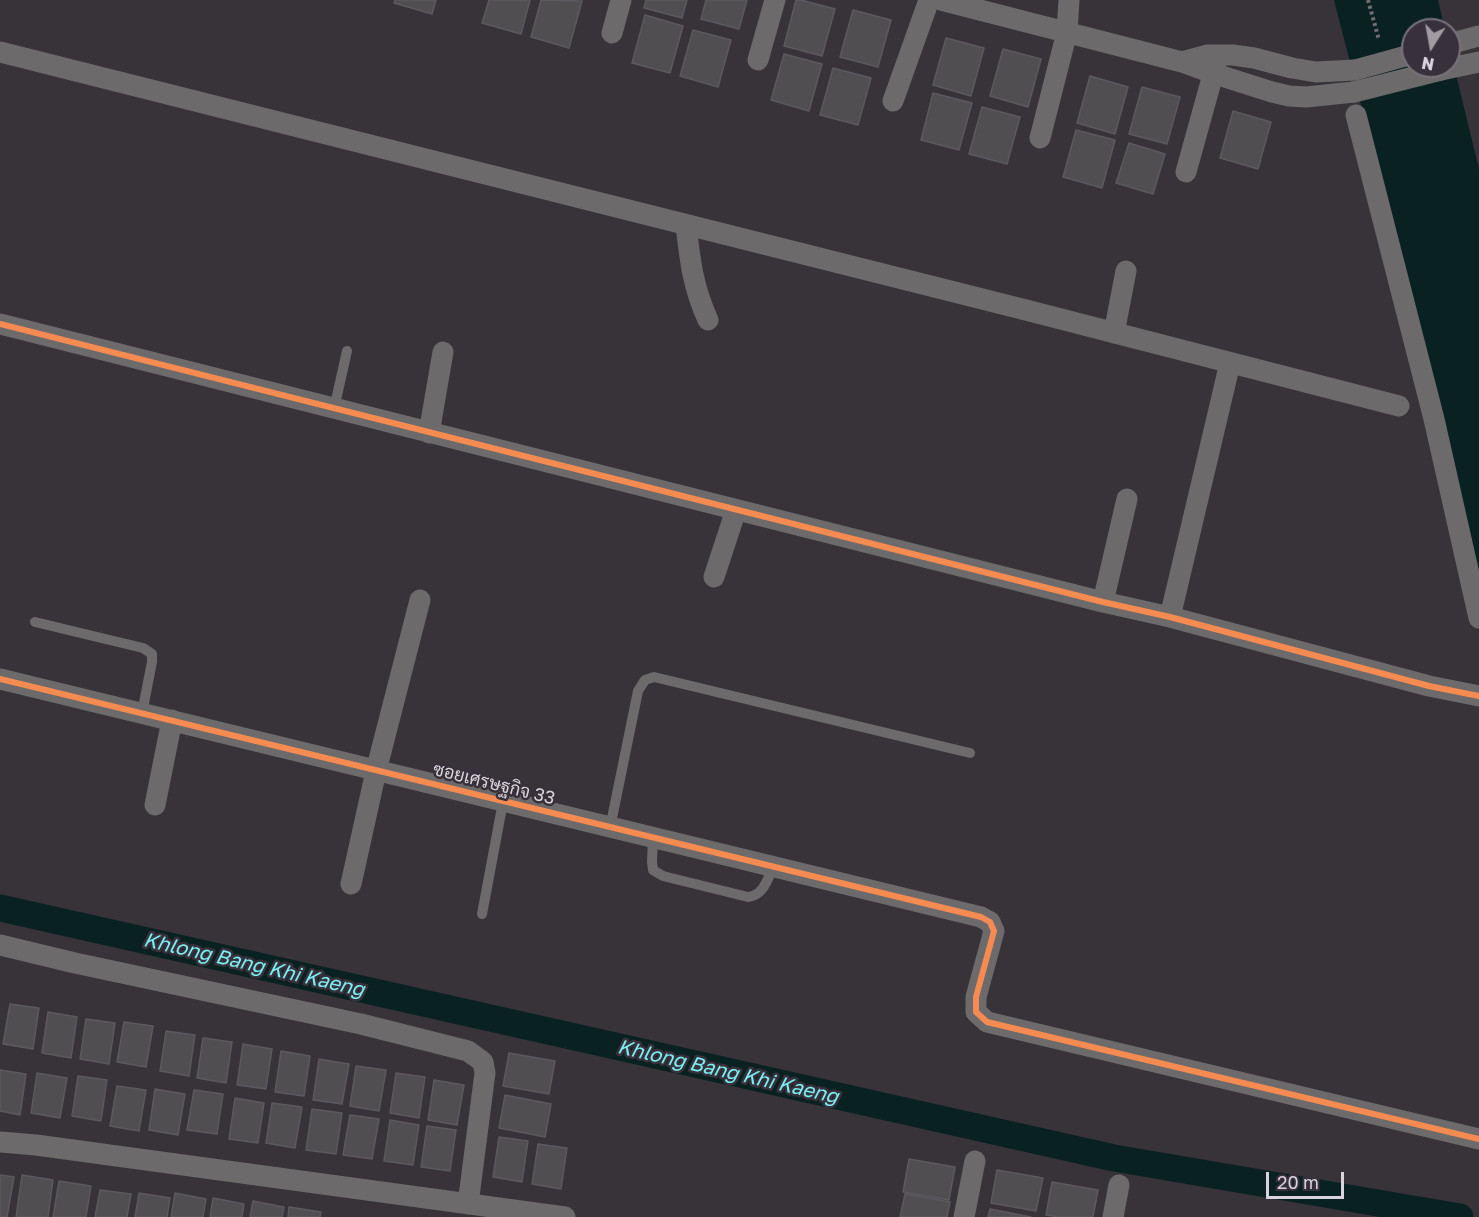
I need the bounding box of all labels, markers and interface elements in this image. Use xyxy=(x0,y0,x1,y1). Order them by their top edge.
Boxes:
north arrow xyxy=(1401,18,1461,78)
text: N xyxy=(1420,53,1436,75)
street label: ซอยเศรษฐกิจ 33 xyxy=(431,758,557,810)
water label: Khlong Bang Khi Kaeng xyxy=(141,928,367,1002)
water label: Khlong Bang Khi Kaeng xyxy=(615,1035,841,1109)
scale bar xyxy=(1269,1160,1347,1198)
text: 20 m xyxy=(1277,1171,1319,1193)

